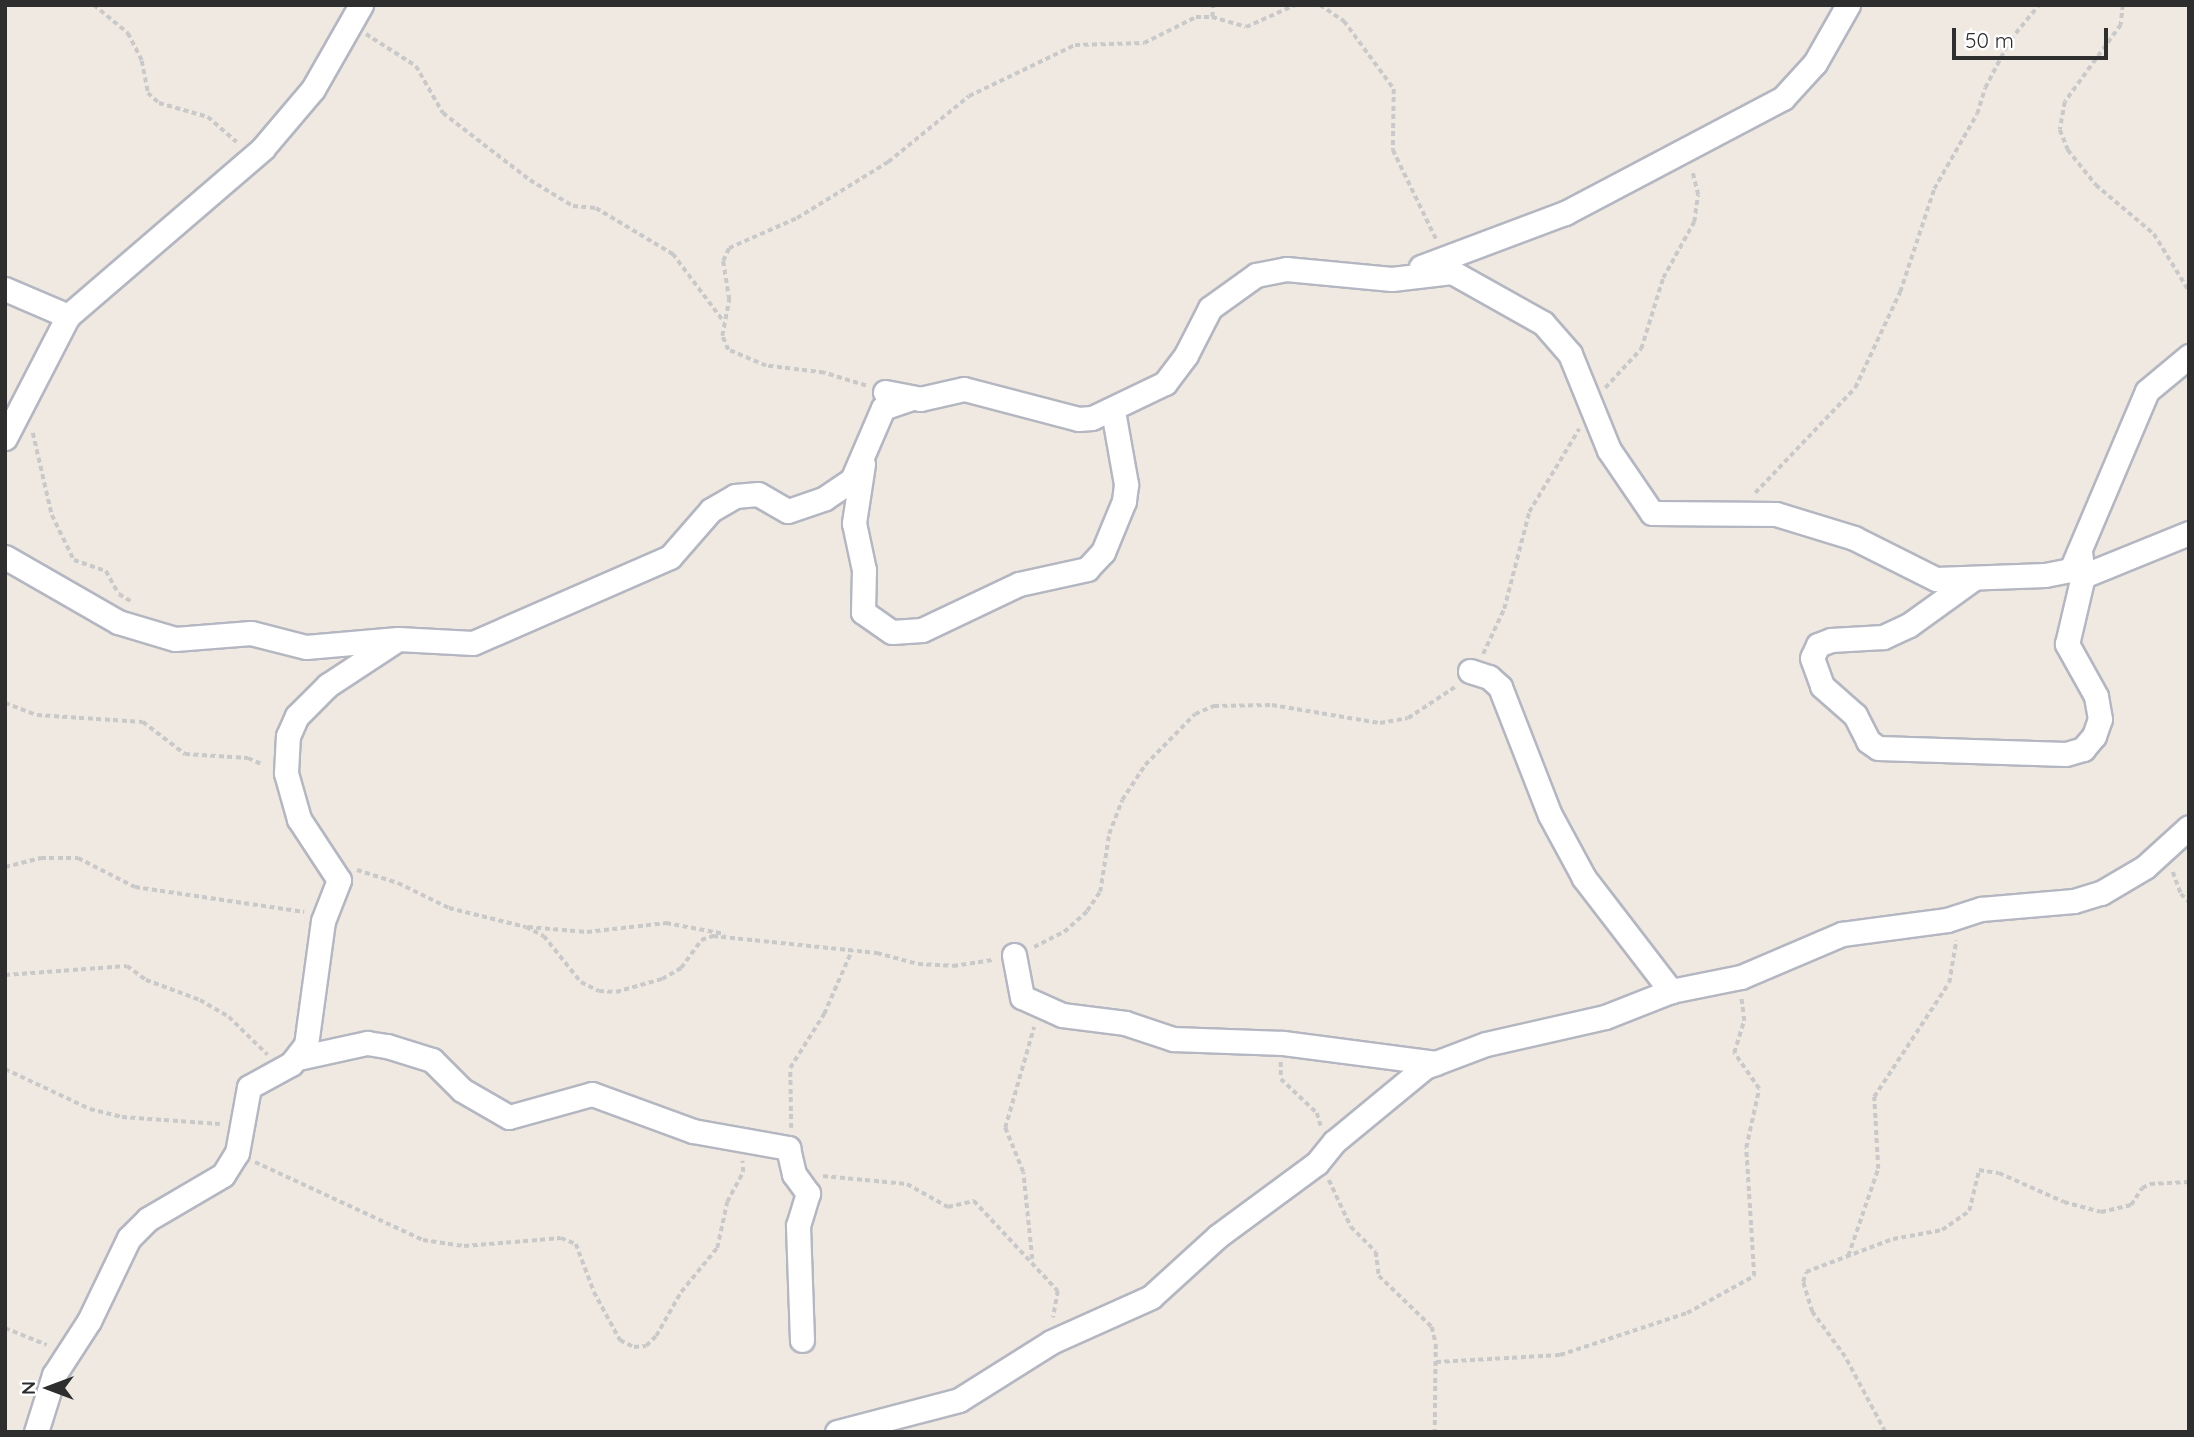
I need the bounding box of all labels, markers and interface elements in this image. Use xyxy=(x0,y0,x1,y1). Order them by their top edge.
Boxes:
scale bar xyxy=(1956,14,2112,58)
text: 50 m xyxy=(1965,27,2014,53)
north arrow xyxy=(14,1353,84,1423)
text: N xyxy=(16,1381,40,1395)

